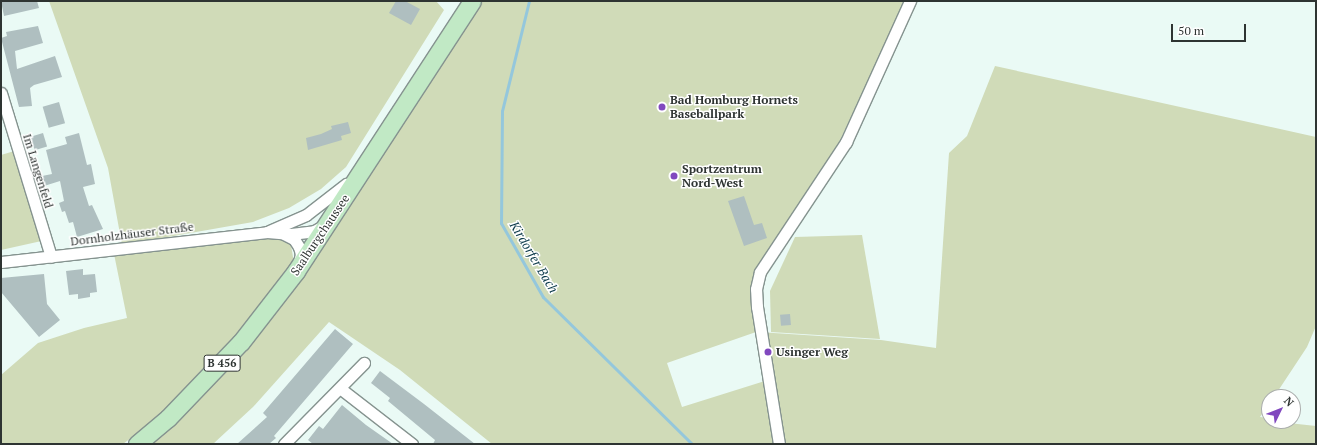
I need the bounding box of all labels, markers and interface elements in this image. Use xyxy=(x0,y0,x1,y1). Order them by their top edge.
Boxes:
scale bar xyxy=(1173,16,1248,42)
text: 50 m xyxy=(1178,23,1204,38)
place label: Bad Homburg Hornets Baseballpark xyxy=(670,93,798,121)
marker: Bad Homburg Hornets Baseballpark xyxy=(657,102,667,112)
street label: Im Langenfeld xyxy=(20,132,56,210)
place label: Sportzentrum Nord-West xyxy=(682,162,762,190)
marker: Sportzentrum Nord-West xyxy=(669,171,679,181)
street label: Saalburgchaussee xyxy=(288,192,352,278)
water label: Kirdorfer Bach xyxy=(507,218,561,296)
street label: Dornholzhäuser Straße xyxy=(70,219,194,249)
place label: Usinger Weg xyxy=(776,345,848,359)
marker: Usinger Weg xyxy=(763,347,773,357)
road number: B 456 xyxy=(203,354,241,372)
north arrow xyxy=(1261,389,1301,429)
text: N xyxy=(1281,394,1297,409)

